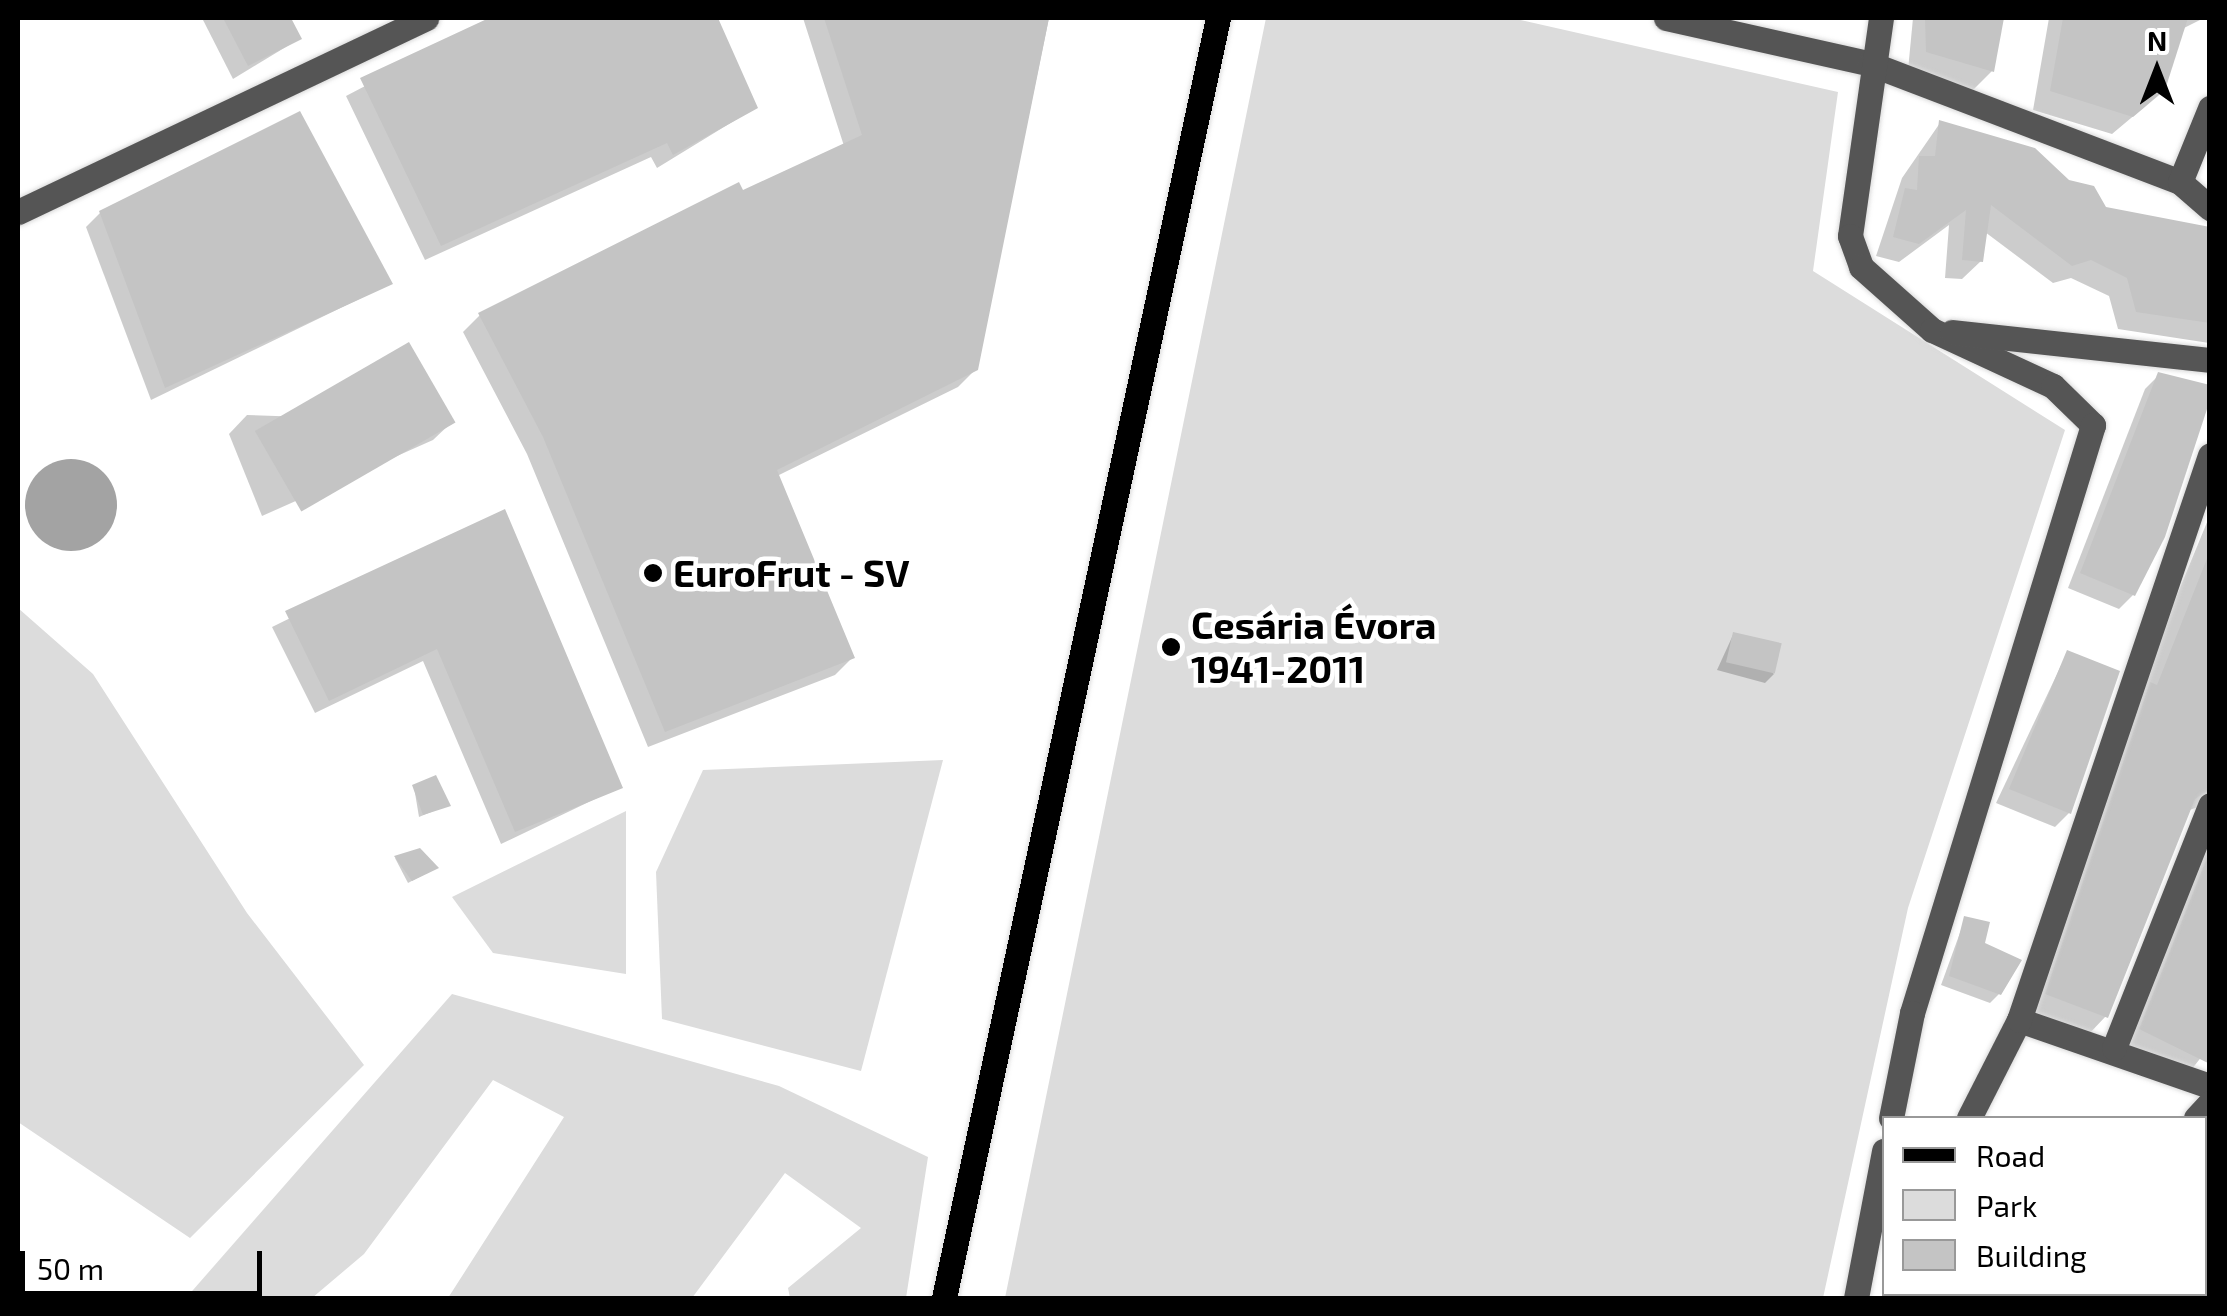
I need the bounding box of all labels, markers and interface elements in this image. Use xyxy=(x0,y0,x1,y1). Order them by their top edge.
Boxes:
north arrow xyxy=(2107,20,2207,120)
text: N xyxy=(2147,23,2167,57)
place label: EuroFrut - SV xyxy=(673,550,910,596)
marker: EuroFrut - SV xyxy=(642,562,664,584)
place label: Cesária Évora 1941-2011 xyxy=(1191,602,1437,692)
marker: Cesária Évora 1941-2011 xyxy=(1160,636,1182,658)
legend xyxy=(1882,1116,2207,1296)
text: Road xyxy=(1976,1137,2045,1173)
text: Park xyxy=(1976,1187,2037,1223)
scale bar xyxy=(25,1231,268,1293)
text: Building xyxy=(1976,1237,2087,1273)
text: 50 m xyxy=(37,1250,104,1286)

